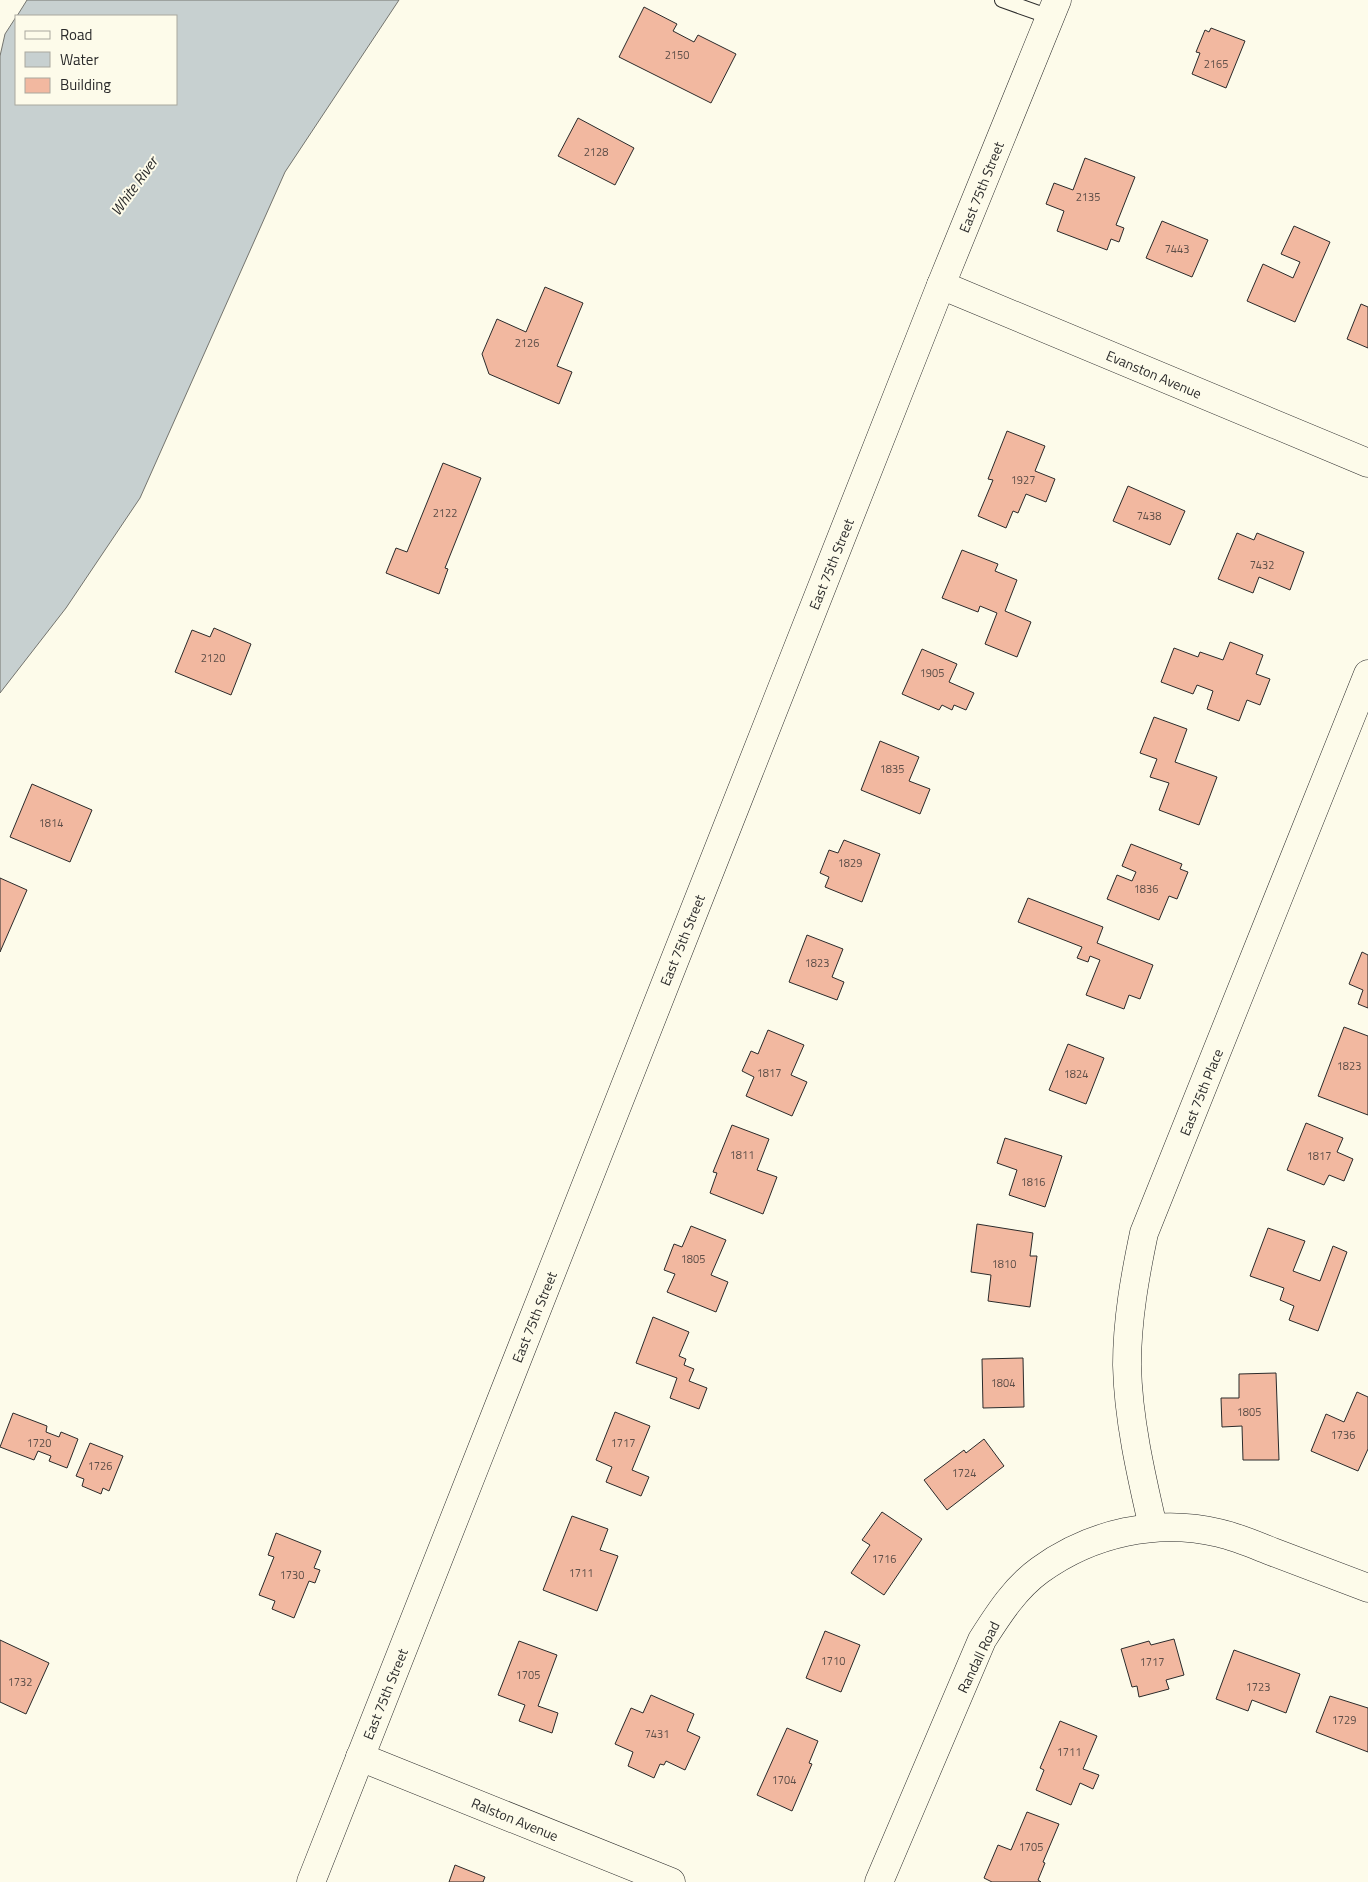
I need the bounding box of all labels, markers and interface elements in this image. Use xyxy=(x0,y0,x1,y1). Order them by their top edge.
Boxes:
legend xyxy=(15,15,178,105)
text: Road xyxy=(60,23,92,46)
house number: 2150 xyxy=(665,47,689,63)
text: Water xyxy=(60,48,99,71)
house number: 2165 xyxy=(1204,56,1228,72)
text: Building xyxy=(60,73,111,96)
street label: East 75th Street xyxy=(953,138,1009,236)
house number: 2128 xyxy=(584,144,608,160)
water label: White River xyxy=(105,150,165,220)
house number: 2135 xyxy=(1076,189,1100,205)
house number: 7443 xyxy=(1165,241,1189,257)
house number: 2126 xyxy=(515,335,539,351)
street label: Evanston Avenue xyxy=(1103,344,1205,404)
house number: 1927 xyxy=(1011,472,1035,488)
house number: 2122 xyxy=(433,505,457,521)
house number: 7438 xyxy=(1137,508,1161,524)
street label: East 75th Street xyxy=(803,515,859,613)
house number: 7432 xyxy=(1250,557,1274,573)
house number: 2120 xyxy=(201,650,225,666)
house number: 1905 xyxy=(920,665,944,681)
house number: 1835 xyxy=(880,761,904,777)
house number: 1814 xyxy=(39,815,63,831)
house number: 1829 xyxy=(838,855,862,871)
house number: 1836 xyxy=(1134,881,1158,897)
street label: East 75th Street xyxy=(654,891,710,989)
house number: 1823 xyxy=(805,955,829,971)
street label: East 75th Place xyxy=(1174,1045,1228,1139)
house number: 1823 xyxy=(1337,1058,1361,1074)
house number: 1817 xyxy=(757,1065,781,1081)
house number: 1824 xyxy=(1064,1066,1088,1082)
house number: 1811 xyxy=(730,1147,754,1163)
house number: 1817 xyxy=(1307,1148,1331,1164)
house number: 1816 xyxy=(1021,1174,1045,1190)
house number: 1805 xyxy=(681,1251,705,1267)
house number: 1810 xyxy=(992,1256,1016,1272)
street label: East 75th Street xyxy=(506,1268,562,1366)
house number: 1804 xyxy=(991,1375,1015,1391)
house number: 1805 xyxy=(1237,1404,1261,1420)
house number: 1736 xyxy=(1331,1427,1355,1443)
house number: 1720 xyxy=(27,1435,51,1451)
house number: 1717 xyxy=(611,1435,635,1451)
house number: 1726 xyxy=(88,1458,112,1474)
house number: 1724 xyxy=(952,1465,976,1481)
house number: 1716 xyxy=(872,1551,896,1567)
house number: 1711 xyxy=(569,1565,593,1581)
house number: 1730 xyxy=(280,1567,304,1583)
street label: Randall Road xyxy=(952,1618,1004,1696)
street label: East 75th Street xyxy=(357,1645,413,1743)
house number: 1710 xyxy=(821,1653,845,1669)
house number: 1717 xyxy=(1140,1654,1164,1670)
house number: 1705 xyxy=(516,1667,540,1683)
house number: 1732 xyxy=(8,1674,32,1690)
house number: 1723 xyxy=(1246,1679,1270,1695)
house number: 1729 xyxy=(1332,1712,1356,1728)
house number: 7431 xyxy=(645,1726,669,1742)
house number: 1711 xyxy=(1057,1744,1081,1760)
house number: 1704 xyxy=(772,1772,796,1788)
street label: Ralston Avenue xyxy=(468,1792,562,1846)
house number: 1705 xyxy=(1019,1839,1043,1855)

